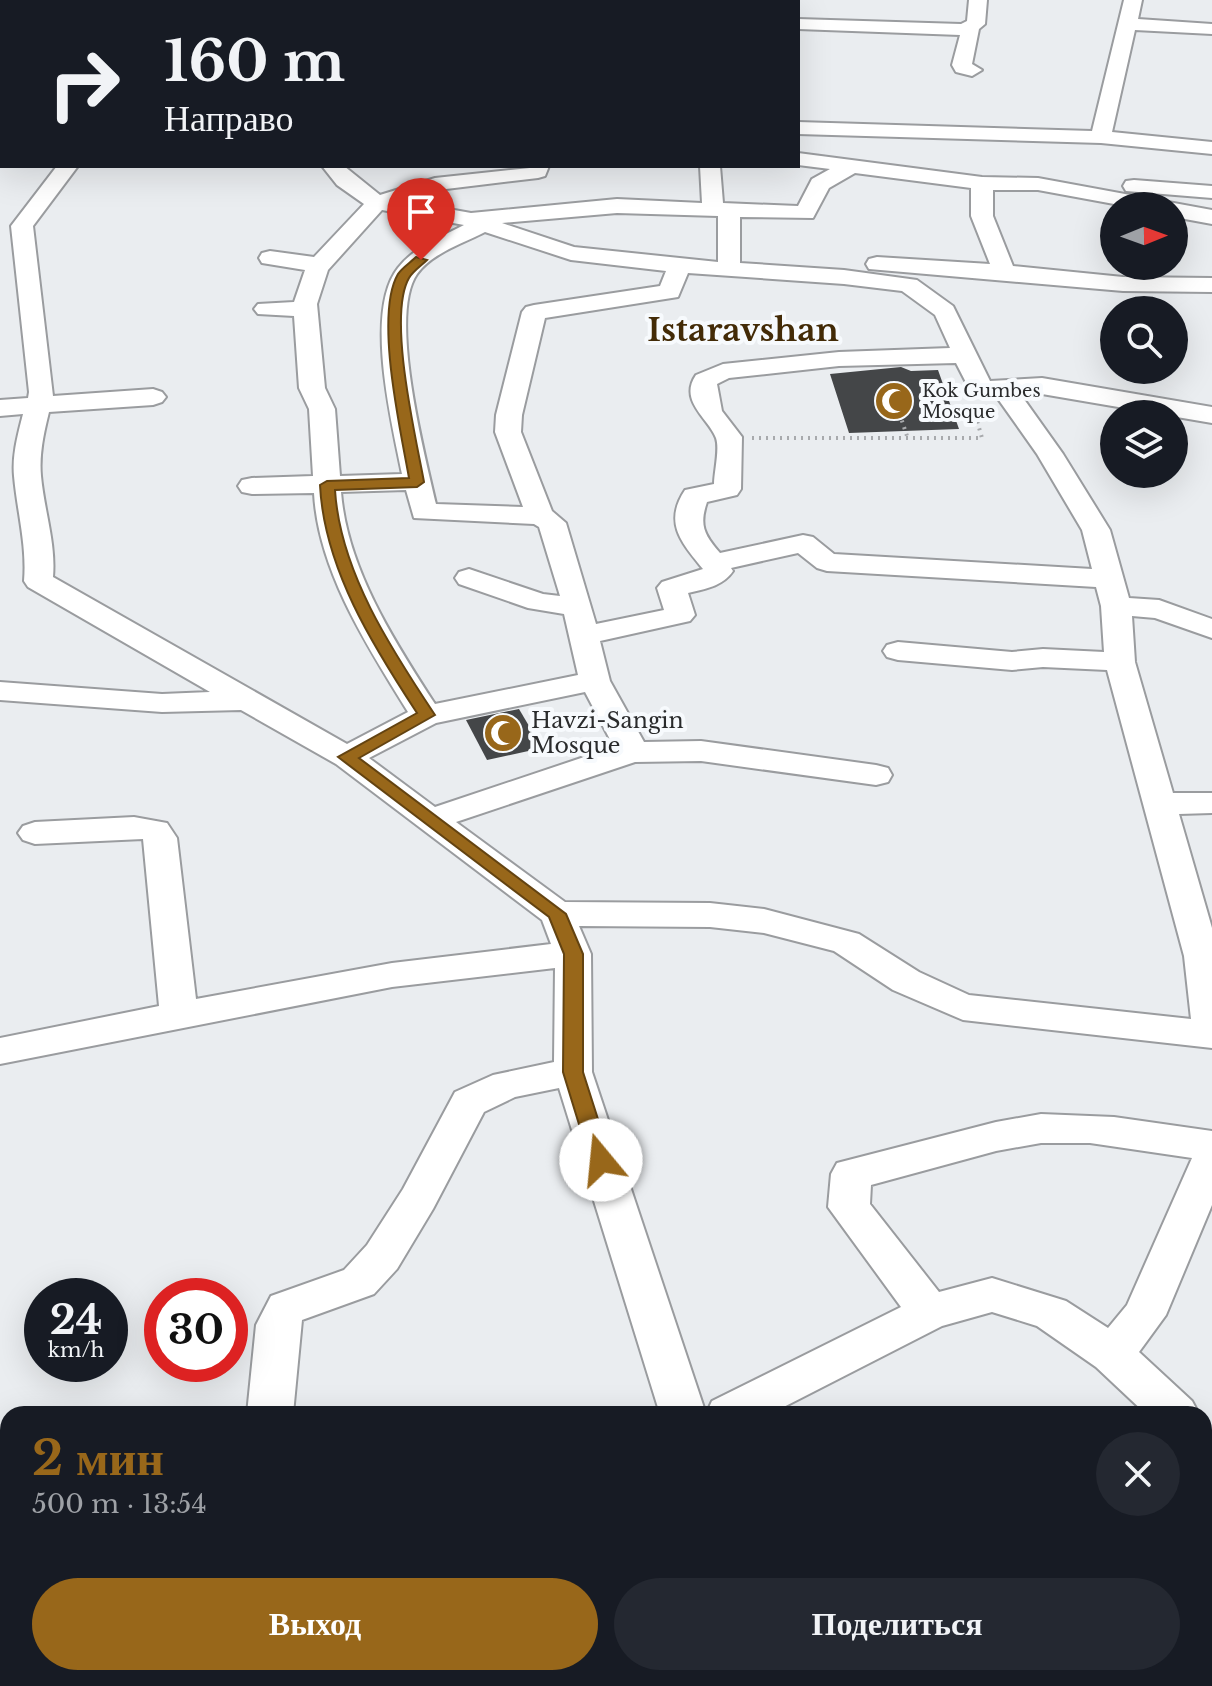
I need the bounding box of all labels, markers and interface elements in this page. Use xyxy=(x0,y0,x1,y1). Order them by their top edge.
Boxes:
text: 160 m xyxy=(164,27,345,96)
icon: right xyxy=(32,32,136,136)
text: Направо xyxy=(164,96,294,141)
pin xyxy=(387,178,455,260)
icon: arrive xyxy=(399,190,443,234)
north arrow xyxy=(1100,192,1188,280)
map controls xyxy=(1100,192,1188,488)
button: search xyxy=(1100,296,1188,384)
district label: Istaravshan xyxy=(647,310,839,350)
mosque icon: Kok Gumbes Mosque xyxy=(873,380,915,422)
place label: Kok Gumbes Mosque xyxy=(922,380,1041,423)
button: layers xyxy=(1100,400,1188,488)
place label: Havzi-Sangin Mosque xyxy=(531,707,684,759)
mosque icon: Havzi-Sangin Mosque xyxy=(482,712,524,754)
position arrow xyxy=(559,1118,643,1202)
speed limit sign: 30 xyxy=(144,1278,248,1382)
text: 24 xyxy=(50,1295,102,1345)
text: km/h xyxy=(48,1338,104,1362)
text: 2 мин xyxy=(32,1428,164,1488)
button: close xyxy=(1096,1432,1180,1516)
text: 500 m · 13:54 xyxy=(32,1488,207,1520)
button: Выход xyxy=(32,1578,598,1670)
button: Поделиться xyxy=(614,1578,1180,1670)

